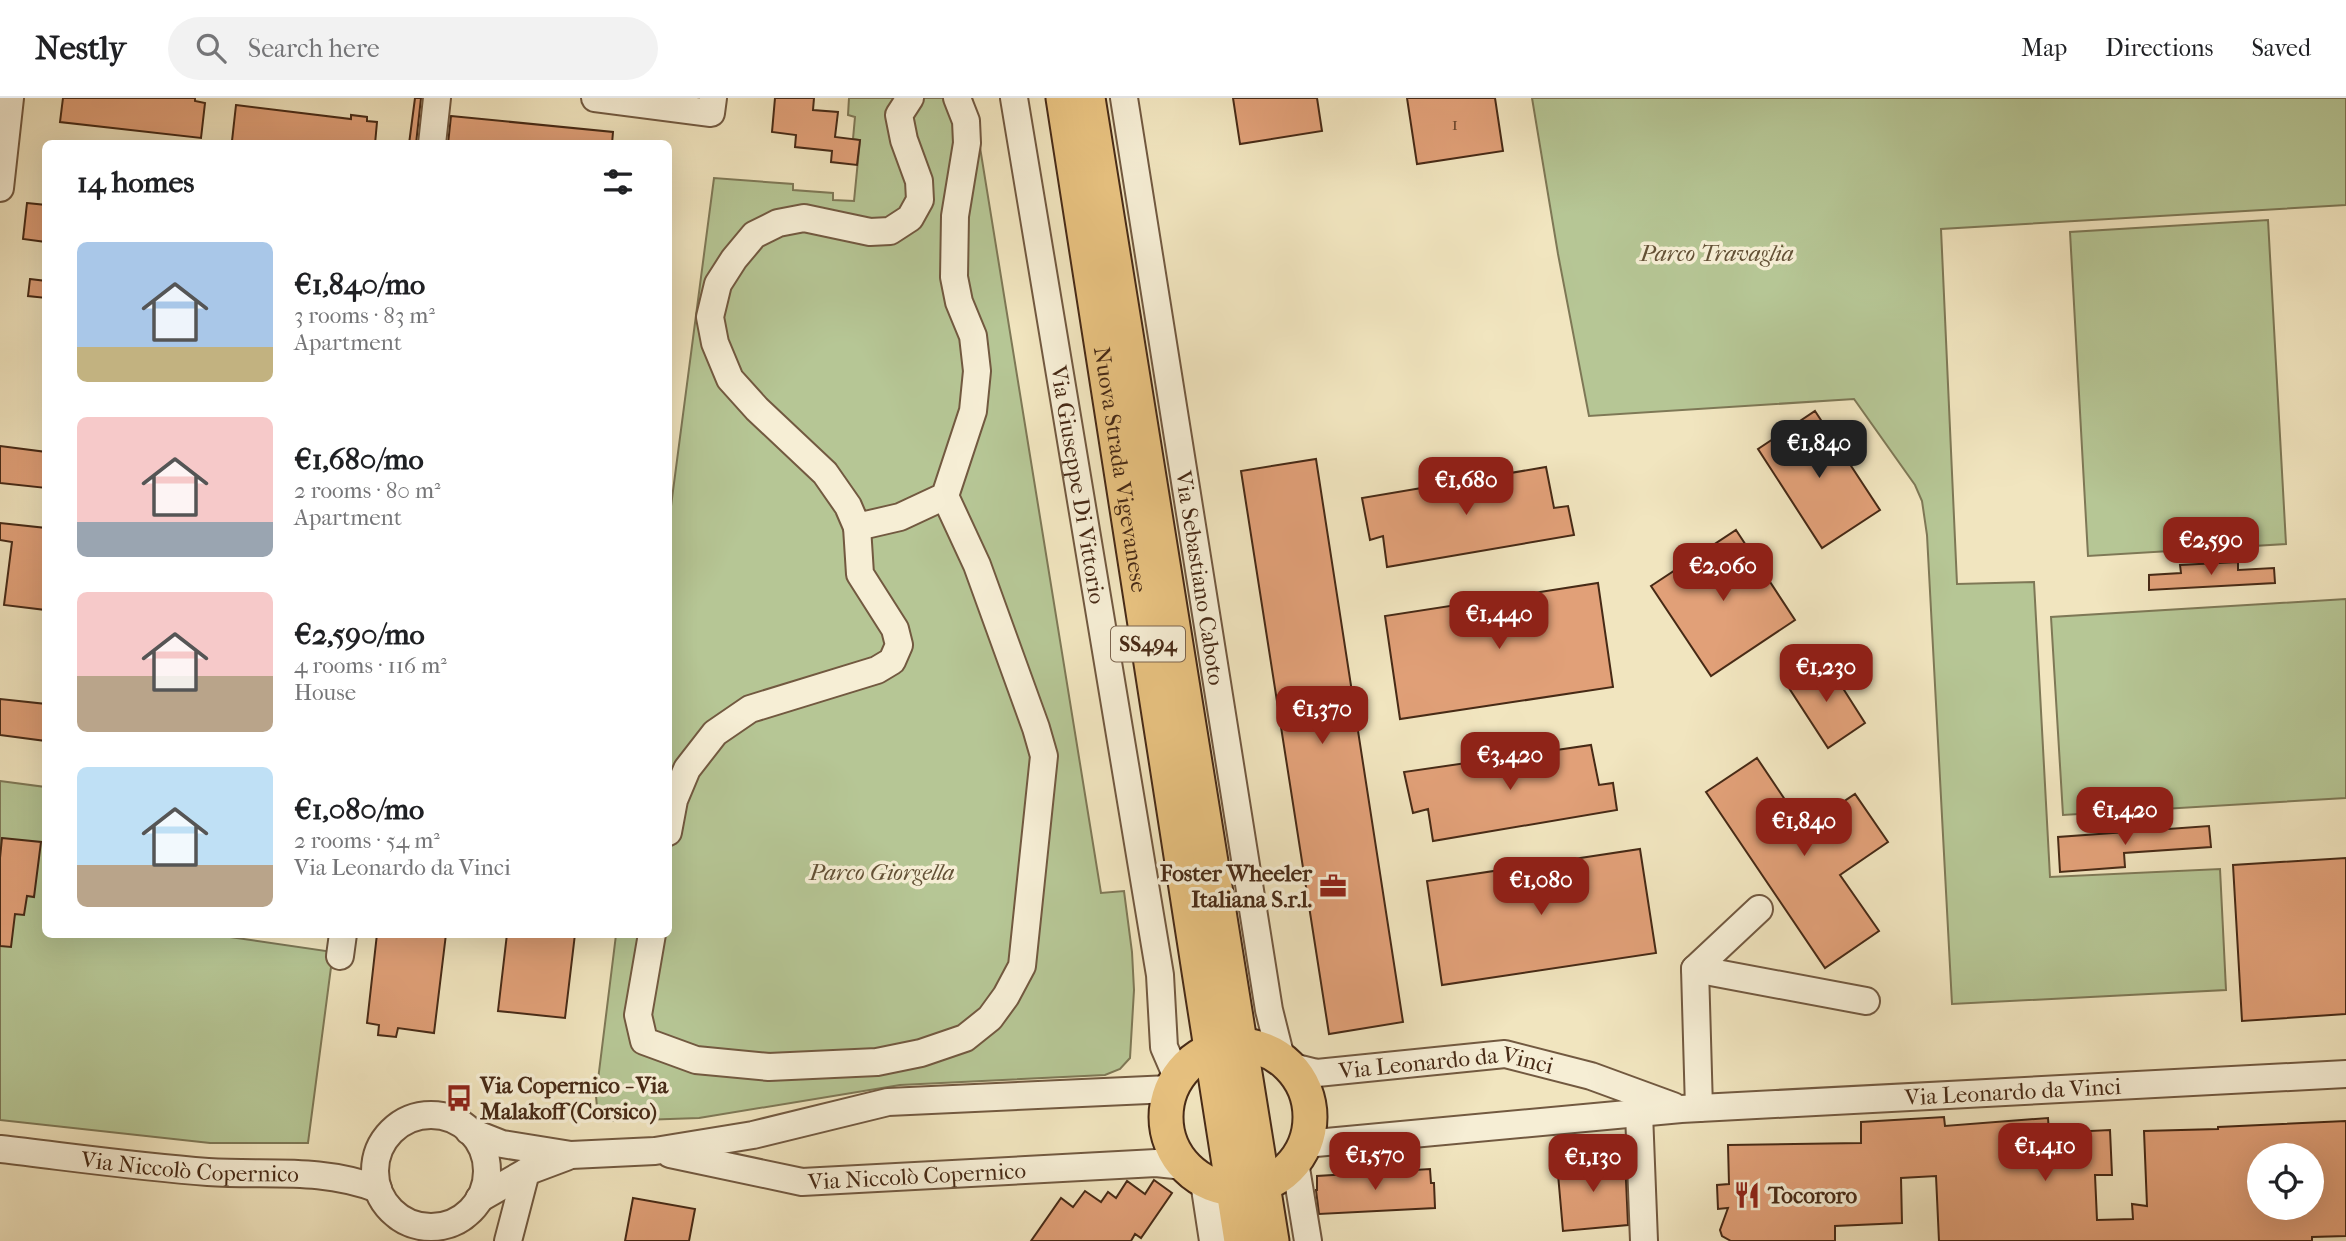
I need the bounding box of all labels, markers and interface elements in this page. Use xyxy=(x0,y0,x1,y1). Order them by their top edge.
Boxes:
search box xyxy=(168,17,658,80)
text: Nestly xyxy=(35,29,126,68)
icon: search xyxy=(192,29,230,67)
text: Search here xyxy=(248,33,380,64)
text: Map xyxy=(2021,34,2067,62)
text: Directions xyxy=(2105,34,2213,62)
text: Saved xyxy=(2251,34,2311,62)
house number: 1 xyxy=(1452,113,1458,135)
icon: filters xyxy=(599,163,637,201)
text: 14 homes xyxy=(77,165,194,200)
park label: Parco Travaglia xyxy=(1639,240,1794,267)
text: €1,840/mo xyxy=(294,267,425,302)
icon: home xyxy=(133,270,217,354)
text: 3 rooms · 83 m² xyxy=(294,302,435,329)
text: Apartment xyxy=(294,329,402,356)
street label: Nuova Strada Vigevanese xyxy=(1088,345,1153,594)
street label: Via Giuseppe Di Vittorio xyxy=(1045,362,1112,606)
pin: €1,840 xyxy=(1762,420,1876,480)
text: €1,840 xyxy=(1787,429,1851,456)
text: €1,680/mo xyxy=(294,442,424,477)
icon: home xyxy=(133,445,217,529)
pin: €1,680 xyxy=(1409,458,1523,517)
text: €1,680 xyxy=(1434,466,1498,493)
street label: Via Sebastiano Caboto xyxy=(1170,468,1231,687)
text: 2 rooms · 80 m² xyxy=(294,477,441,504)
text: Apartment xyxy=(294,504,402,531)
pin: €2,590 xyxy=(2154,518,2268,577)
text: €2,590 xyxy=(2179,526,2243,553)
pin: €2,060 xyxy=(1666,544,1780,603)
text: €2,060 xyxy=(1689,552,1757,579)
pin: €1,440 xyxy=(1442,592,1556,651)
text: €1,440 xyxy=(1465,600,1533,627)
text: €2,590/mo xyxy=(294,617,425,652)
icon: home xyxy=(133,620,217,704)
road number: SS494 xyxy=(1111,626,1185,662)
pin: €1,230 xyxy=(1769,644,1883,704)
text: 4 rooms · 116 m² xyxy=(294,652,447,679)
text: €1,230 xyxy=(1796,653,1856,680)
text: House xyxy=(294,679,356,706)
pin: €1,370 xyxy=(1265,686,1379,746)
text: €1,370 xyxy=(1292,695,1352,722)
pin: €3,420 xyxy=(1453,732,1567,792)
text: €3,420 xyxy=(1477,741,1543,768)
pin: €1,420 xyxy=(2068,788,2182,847)
text: €1,080/mo xyxy=(294,792,424,827)
icon: home xyxy=(133,795,217,879)
text: €1,420 xyxy=(2092,796,2158,823)
pin: €1,840 xyxy=(1747,798,1861,858)
text: €1,840 xyxy=(1772,807,1836,834)
text: 2 rooms · 54 m² xyxy=(294,827,440,854)
text: Via Leonardo da Vinci xyxy=(294,854,511,881)
pin: €1,080 xyxy=(1484,858,1598,917)
park label: Parco Giorgella xyxy=(808,859,955,886)
place label: Foster Wheeler Italiana S.r.l. xyxy=(1159,860,1313,913)
text: €1,080 xyxy=(1509,866,1573,893)
office icon: Foster Wheeler Italiana S.r.l. xyxy=(1318,871,1348,901)
street label: Via Leonardo da Vinci xyxy=(1336,1040,1557,1084)
place label: Via Copernico - Via Malakoff (Corsico) xyxy=(479,1072,669,1125)
street label: Via Leonardo da Vinci xyxy=(1903,1072,2122,1111)
bus stop icon: Via Copernico - Via Malakoff (Corsico) xyxy=(444,1083,474,1113)
pin: €1,410 xyxy=(1988,1124,2102,1183)
pin: €1,570 xyxy=(1318,1132,1432,1192)
text: €1,410 xyxy=(2014,1132,2076,1159)
pin: €1,130 xyxy=(1536,1134,1650,1194)
text: €1,570 xyxy=(1345,1141,1405,1168)
text: €1,130 xyxy=(1565,1143,1621,1170)
map controls xyxy=(2247,1143,2324,1220)
button: locate xyxy=(2247,1143,2324,1220)
street label: Via Niccolò Copernico xyxy=(79,1145,299,1187)
street label: Via Niccolò Copernico xyxy=(806,1156,1027,1195)
restaurant icon: Tocororo xyxy=(1732,1180,1762,1210)
place label: Tocororo xyxy=(1767,1182,1857,1209)

